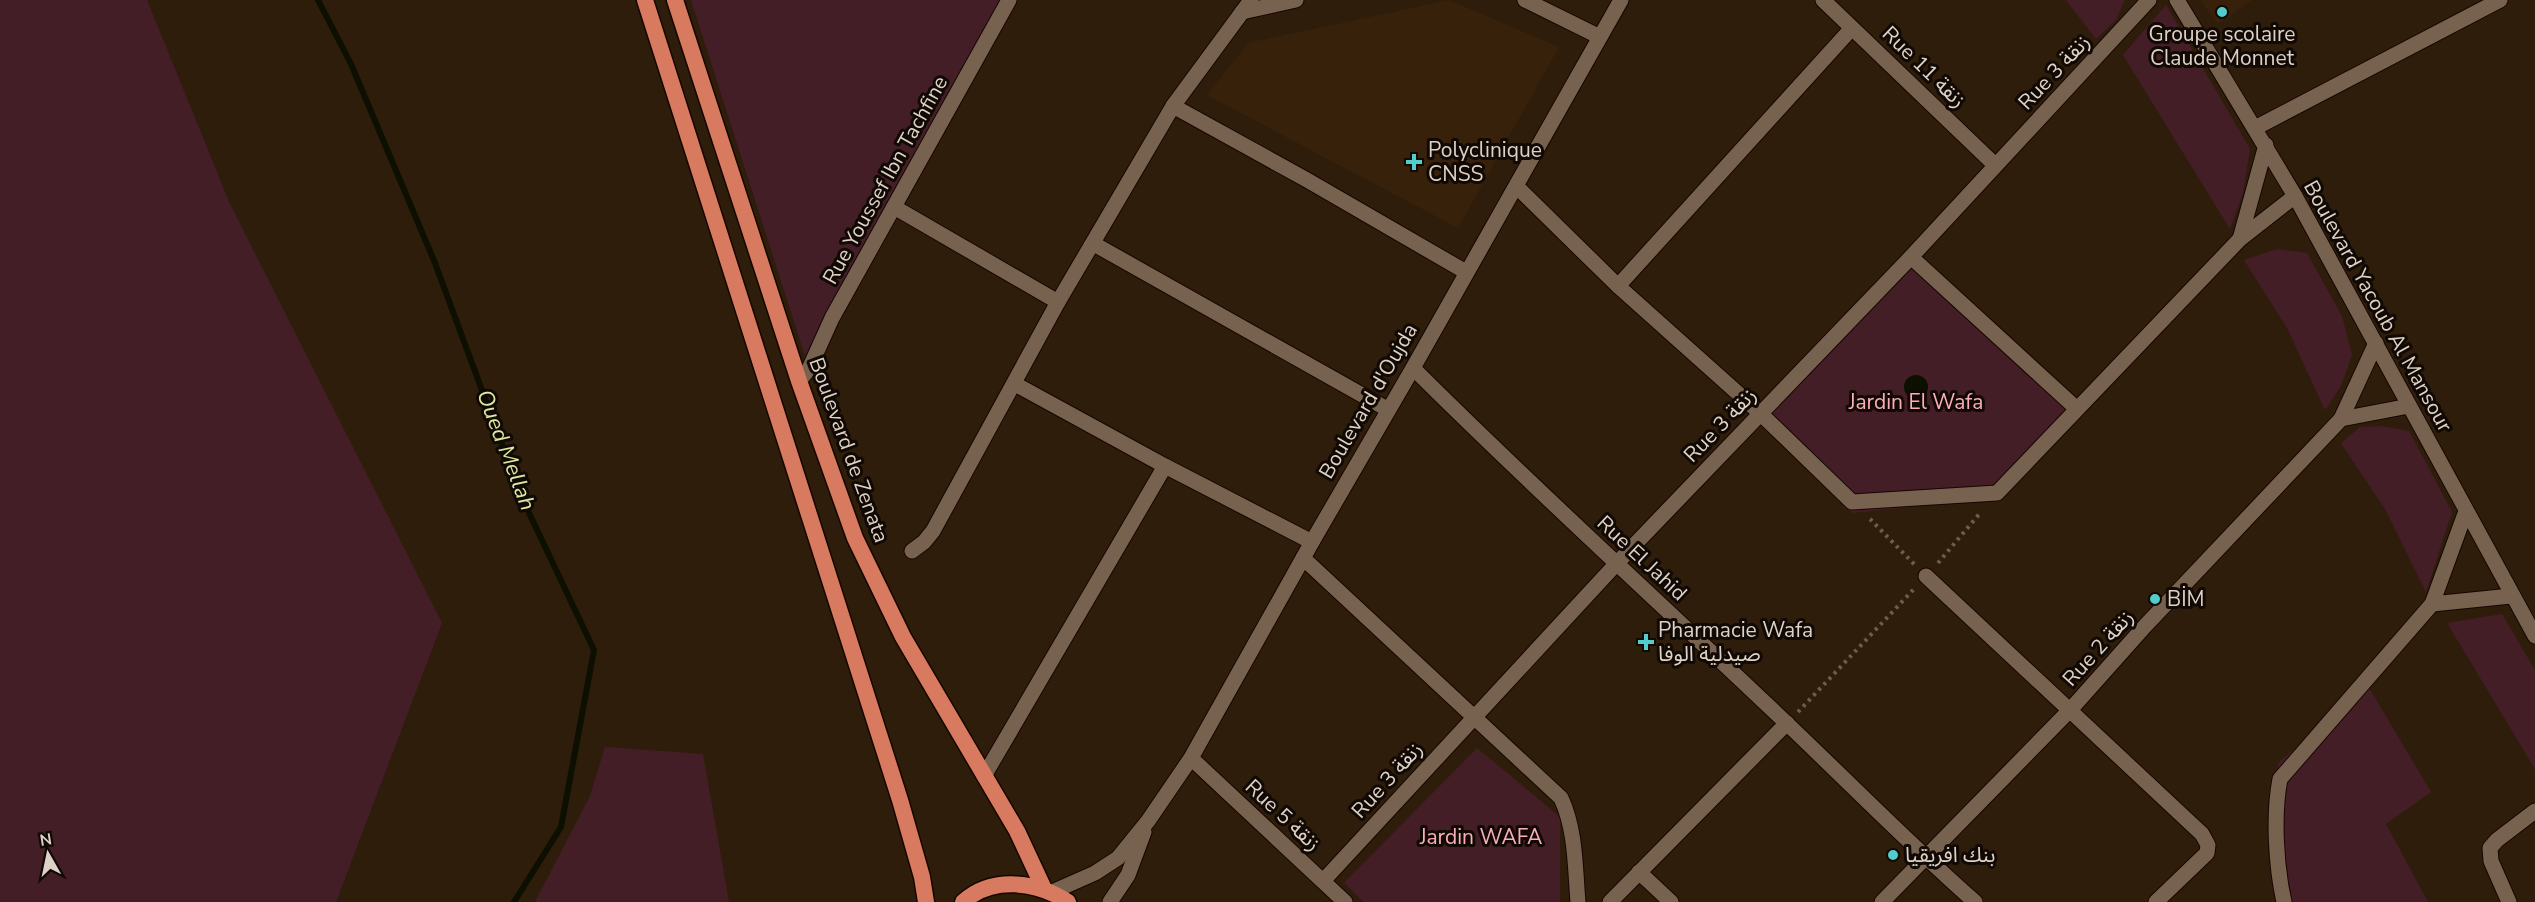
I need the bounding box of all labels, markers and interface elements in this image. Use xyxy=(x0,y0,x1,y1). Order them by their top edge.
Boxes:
marker: Groupe scolaire Claude Monnet xyxy=(2215,5,2229,19)
street label: Rue 11 زنقة xyxy=(1876,20,1972,114)
place label: Groupe scolaire Claude Monnet xyxy=(2149,20,2295,72)
street label: Rue 3 زنقة xyxy=(2012,28,2096,116)
street label: Rue Youssef Ibn Tachfine xyxy=(816,71,954,289)
place label: Polyclinique CNSS xyxy=(1428,136,1542,188)
marker: Polyclinique CNSS xyxy=(1405,153,1423,171)
street label: Boulevard Yacoub Al Mansour xyxy=(2297,175,2459,437)
street label: Boulevard d'Oujda xyxy=(1312,318,1424,484)
street label: Boulevard de Zenata xyxy=(802,354,896,546)
street label: Rue 3 زنقة xyxy=(1677,382,1763,468)
water label: Oued Mellah xyxy=(469,385,543,515)
park label: Jardin El Wafa xyxy=(1848,388,1983,416)
street label: Rue El Jahid xyxy=(1591,509,1693,607)
place label: BİM xyxy=(2167,585,2205,613)
marker: BİM xyxy=(2148,592,2162,606)
street label: Rue 2 زنقة xyxy=(2056,604,2140,692)
place label: Pharmacie Wafa صيدلية الوفا xyxy=(1658,616,1813,668)
marker: Pharmacie Wafa صيدلية الوفا xyxy=(1639,635,1653,649)
street label: Rue 3 زنقة xyxy=(1345,736,1429,824)
street label: Rue 5 زنقة xyxy=(1239,773,1327,857)
park label: Jardin WAFA xyxy=(1419,823,1542,851)
north arrow xyxy=(18,824,78,884)
text: N xyxy=(38,828,53,852)
place label: بنك افريقيا xyxy=(1905,841,1995,869)
marker: بنك افريقيا xyxy=(1886,848,1900,862)

